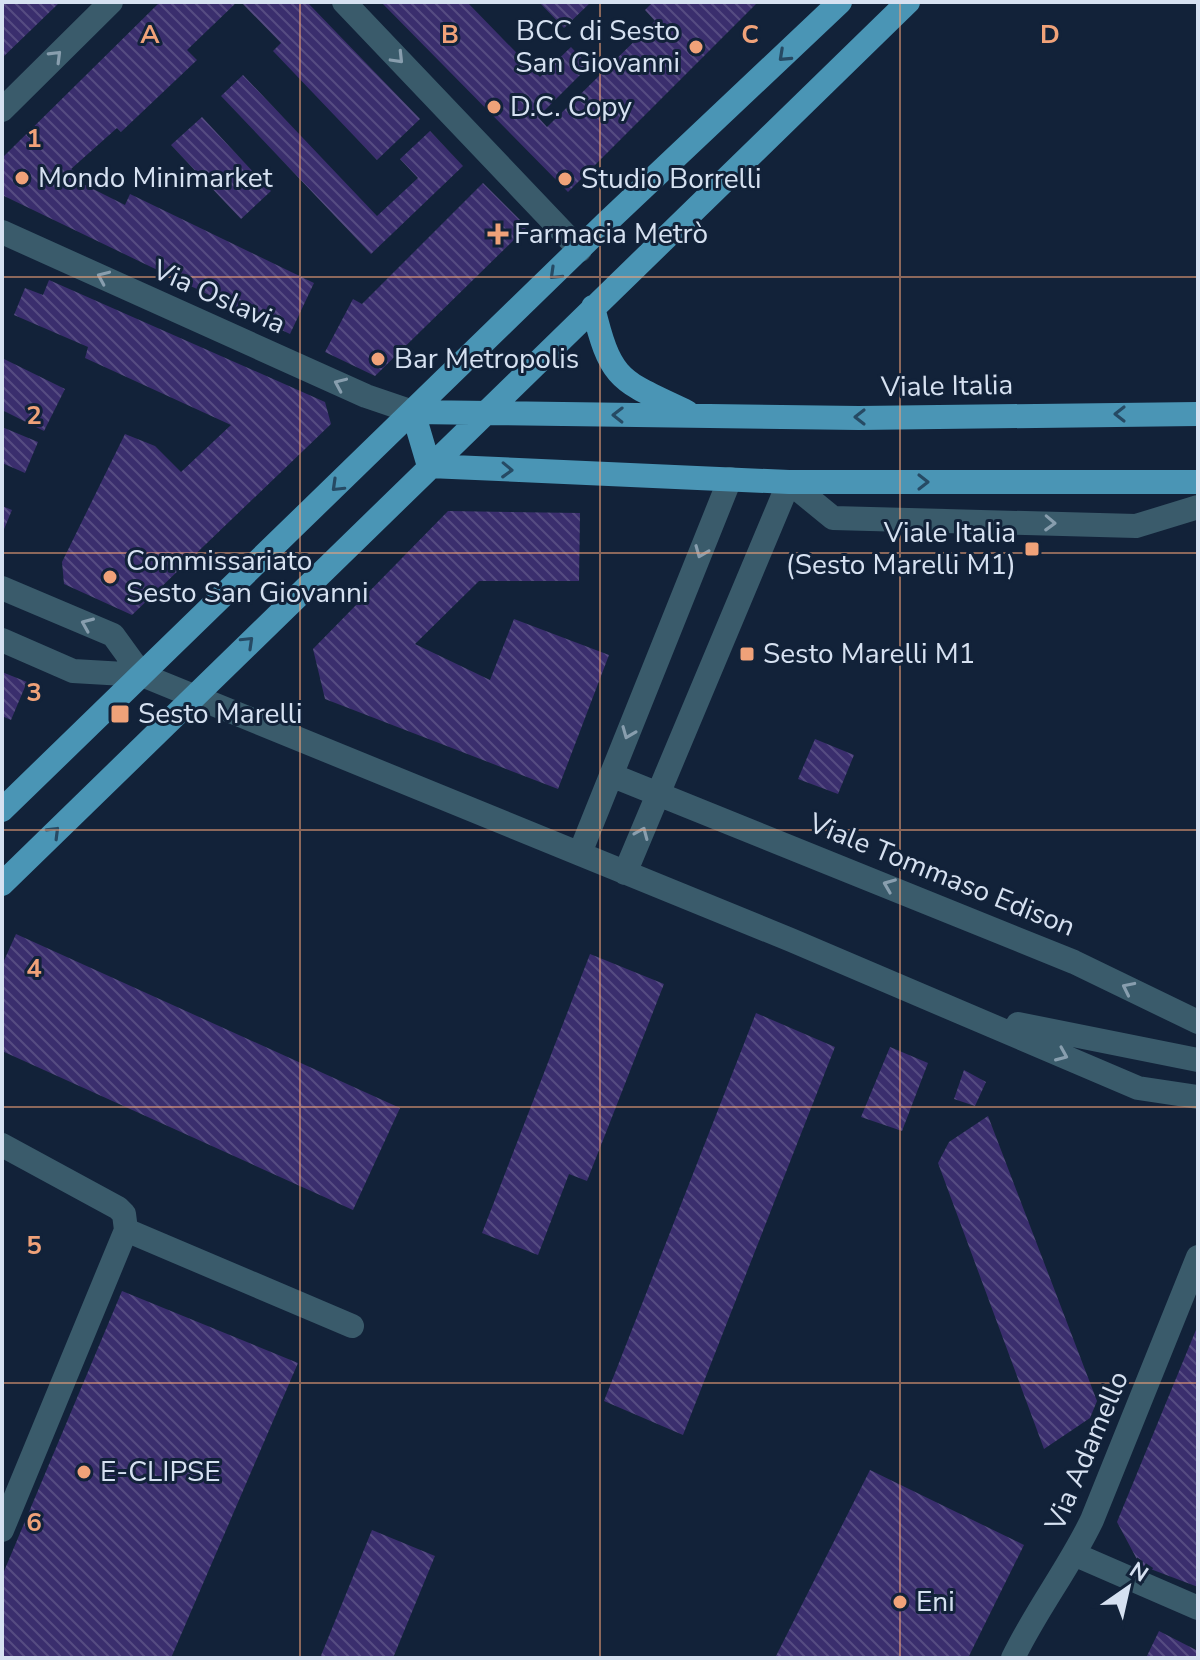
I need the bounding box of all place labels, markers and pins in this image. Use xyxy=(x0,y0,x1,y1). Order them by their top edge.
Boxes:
place label: BCC di Sesto San Giovanni xyxy=(515,12,680,82)
marker: BCC di Sesto San Giovanni xyxy=(687,38,705,56)
place label: D.C. Copy xyxy=(510,88,632,126)
marker: D.C. Copy xyxy=(485,98,503,116)
place label: Mondo Minimarket xyxy=(38,159,273,197)
place label: Studio Borrelli xyxy=(581,160,762,198)
marker: Mondo Minimarket xyxy=(13,169,31,187)
marker: Studio Borrelli xyxy=(556,170,574,188)
place label: Farmacia Metrò xyxy=(514,215,708,253)
marker: Farmacia Metrò xyxy=(489,225,507,243)
place label: Bar Metropolis xyxy=(394,340,579,378)
marker: Bar Metropolis xyxy=(369,350,387,368)
place label: Viale Italia (Sesto Marelli M1) xyxy=(786,514,1016,584)
marker: Viale Italia (Sesto Marelli M1) xyxy=(1023,540,1041,558)
place label: Commissariato Sesto San Giovanni xyxy=(126,542,369,612)
marker: Commissariato Sesto San Giovanni xyxy=(101,568,119,586)
place label: Sesto Marelli M1 xyxy=(763,635,975,673)
marker: Sesto Marelli M1 xyxy=(738,645,756,663)
place label: Sesto Marelli xyxy=(138,695,302,733)
marker: Sesto Marelli xyxy=(109,703,131,725)
place label: E-CLIPSE xyxy=(100,1453,221,1491)
marker: E-CLIPSE xyxy=(75,1463,93,1481)
place label: Eni xyxy=(916,1583,955,1621)
marker: Eni xyxy=(891,1593,909,1611)

